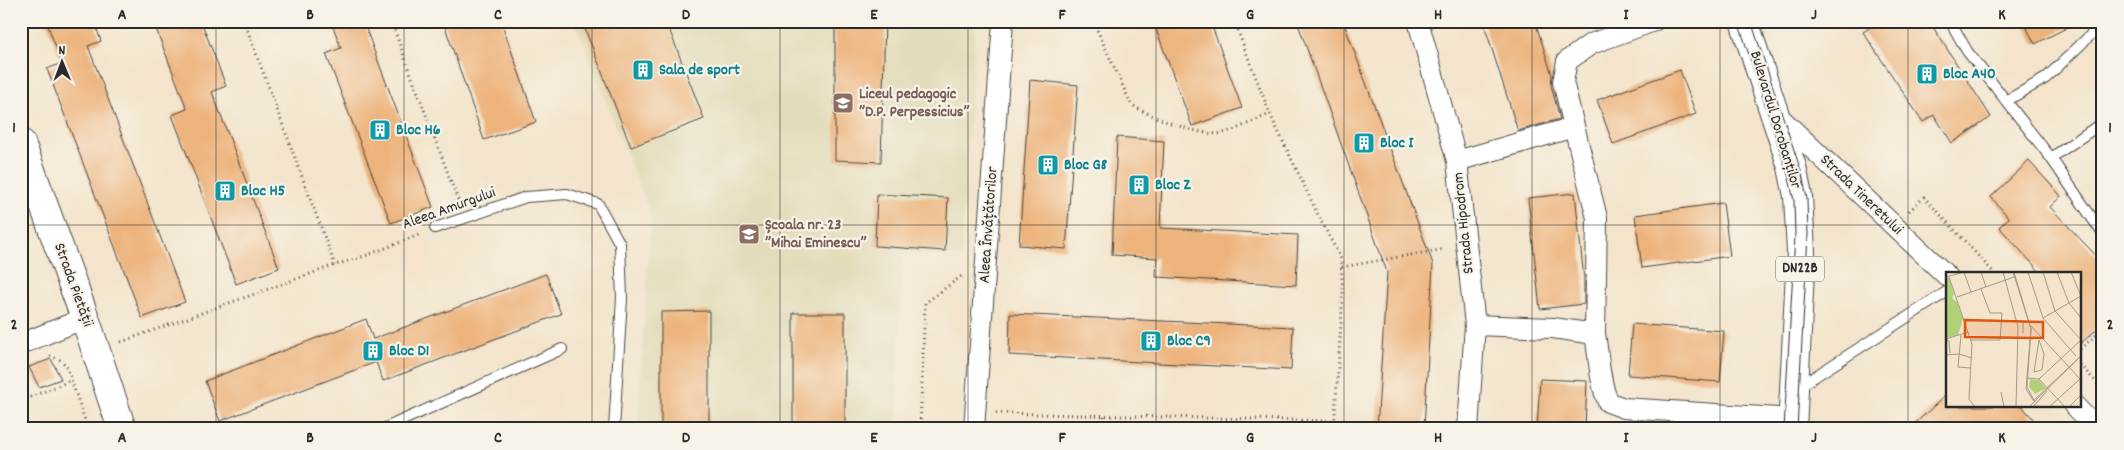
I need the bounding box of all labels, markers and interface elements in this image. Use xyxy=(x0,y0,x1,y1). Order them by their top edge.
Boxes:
text: A xyxy=(118,4,127,27)
text: B xyxy=(306,4,314,27)
text: C xyxy=(494,4,502,27)
text: D xyxy=(682,4,691,27)
text: E xyxy=(870,4,878,27)
text: F xyxy=(1058,4,1066,27)
text: G xyxy=(1246,4,1254,27)
text: H xyxy=(1434,4,1442,27)
text: I xyxy=(1624,4,1630,27)
text: J xyxy=(1811,4,1817,27)
text: K xyxy=(1998,4,2006,27)
north arrow xyxy=(38,38,88,88)
text: N xyxy=(58,41,66,61)
street label: Bulevardul Dorobanților xyxy=(1743,48,1807,192)
building icon: Sala de sport xyxy=(631,58,655,82)
place label: Sala de sport xyxy=(659,59,740,82)
building icon: Bloc A40 xyxy=(1915,62,1939,86)
place label: Bloc A40 xyxy=(1943,63,1996,86)
place label: Liceul pedagogic ”D.P. Perpessicius” xyxy=(859,83,970,124)
school or university icon: Liceul pedagogic ”D.P. Perpessicius” xyxy=(831,91,855,115)
text: 1 xyxy=(12,117,16,140)
text: 1 xyxy=(2108,117,2112,140)
building icon: Bloc H6 xyxy=(368,118,392,142)
place label: Bloc H6 xyxy=(396,119,441,142)
building icon: Bloc I xyxy=(1352,131,1376,155)
place label: Bloc I xyxy=(1380,132,1415,155)
street label: Strada Tineretului xyxy=(1814,149,1908,241)
building icon: Bloc G8 xyxy=(1036,153,1060,177)
place label: Bloc G8 xyxy=(1064,154,1108,177)
street label: Aleea Învățătorilor xyxy=(973,166,1005,284)
street label: Strada Hipodrom xyxy=(1447,171,1481,275)
building icon: Bloc Z xyxy=(1127,173,1151,197)
place label: Bloc Z xyxy=(1155,174,1192,197)
building icon: Bloc H5 xyxy=(213,179,237,203)
place label: Bloc H5 xyxy=(241,180,285,203)
street label: Aleea Amurgului xyxy=(399,181,499,237)
place label: Școala nr. 23 ”Mihai Eminescu” xyxy=(765,214,866,255)
school or university icon: Școala nr. 23 ”Mihai Eminescu” xyxy=(737,222,761,246)
street label: Strada Pietății xyxy=(47,240,99,330)
road number: DN22B xyxy=(1776,256,1824,282)
inset map xyxy=(1946,272,2082,408)
text: 2 xyxy=(11,314,18,337)
text: 2 xyxy=(2107,314,2114,337)
building icon: Bloc C9 xyxy=(1139,329,1163,353)
place label: Bloc C9 xyxy=(1167,330,1211,353)
building icon: Bloc D1 xyxy=(361,339,385,363)
place label: Bloc D1 xyxy=(389,340,429,363)
text: A xyxy=(118,427,127,450)
text: B xyxy=(306,427,314,450)
text: C xyxy=(494,427,502,450)
text: D xyxy=(682,427,691,450)
text: E xyxy=(870,427,878,450)
text: F xyxy=(1058,427,1066,450)
text: G xyxy=(1246,427,1254,450)
text: H xyxy=(1434,427,1442,450)
text: I xyxy=(1624,427,1630,450)
text: J xyxy=(1811,427,1817,450)
text: K xyxy=(1998,427,2006,450)

